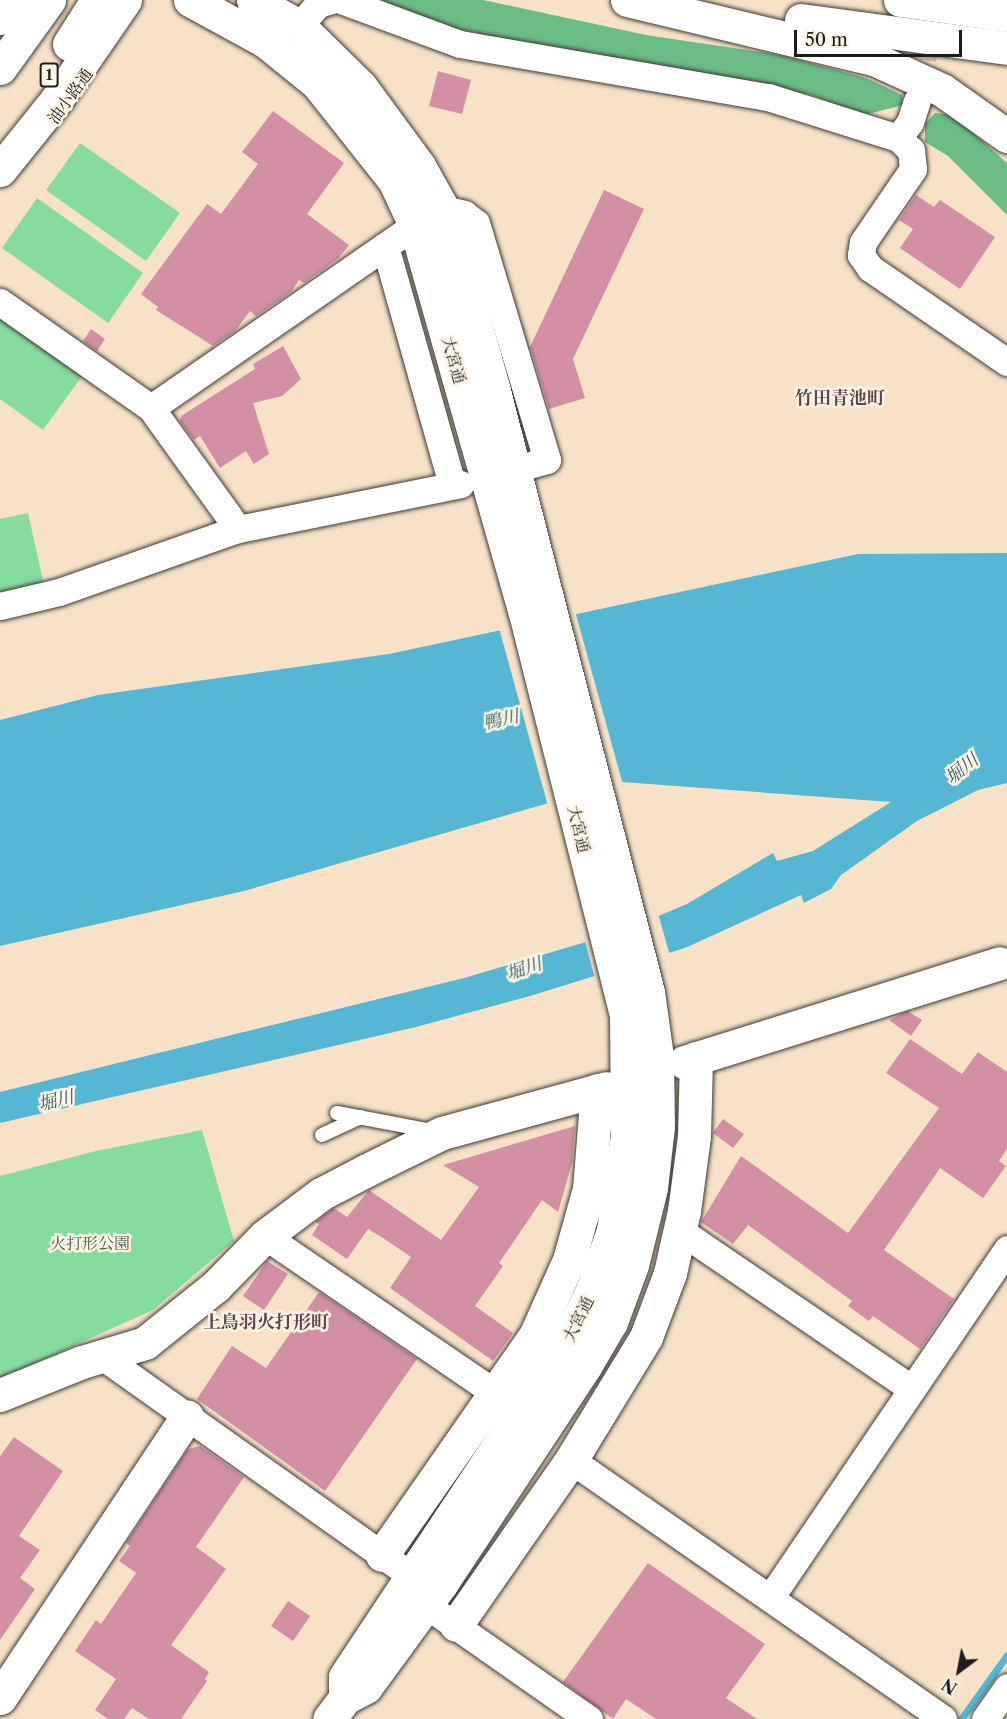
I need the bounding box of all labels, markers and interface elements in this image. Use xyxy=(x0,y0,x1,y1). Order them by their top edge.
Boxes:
scale bar xyxy=(797,18,965,56)
text: 50 m xyxy=(805,29,848,51)
road number: 1 xyxy=(38,63,60,87)
street label: 油小路通 xyxy=(43,64,97,128)
street label: 大宮通 xyxy=(438,334,470,386)
district label: 竹田青池町 xyxy=(795,387,885,409)
water label: 鴨川 xyxy=(481,705,521,735)
water label: 堀川 xyxy=(941,749,983,789)
street label: 大宮通 xyxy=(564,803,594,855)
water label: 堀川 xyxy=(503,953,545,985)
water label: 堀川 xyxy=(36,1086,76,1116)
park label: 火打形公園 xyxy=(50,1233,130,1253)
street label: 大宮通 xyxy=(559,1293,597,1345)
district label: 上鳥羽火打形町 xyxy=(203,1311,329,1333)
north arrow xyxy=(929,1641,989,1701)
text: N xyxy=(938,1674,961,1698)

